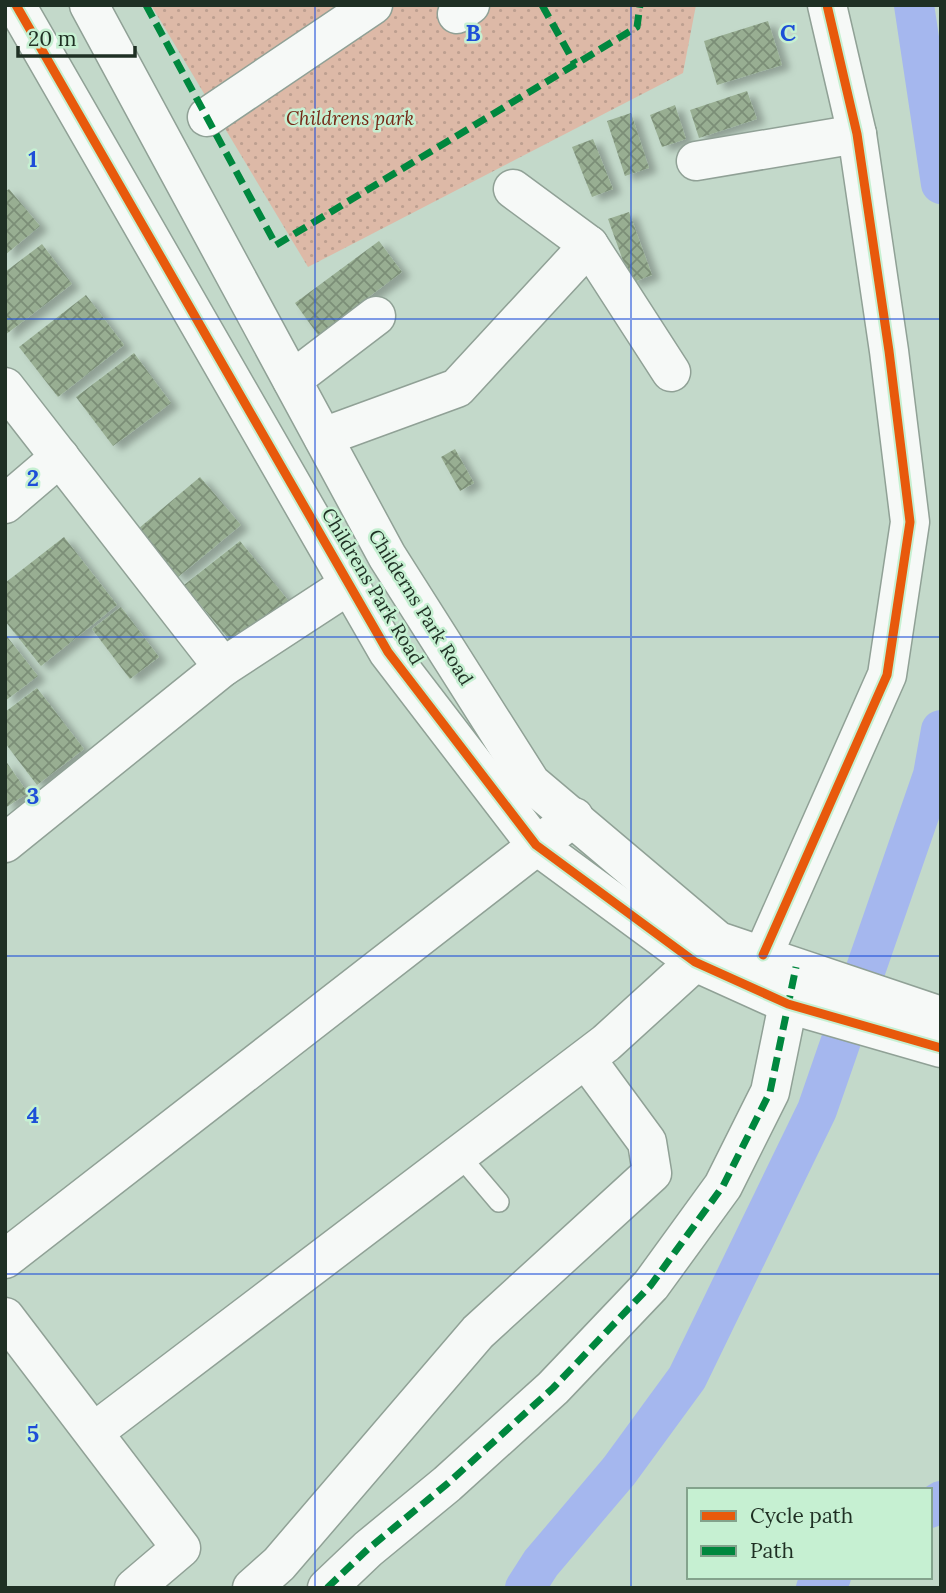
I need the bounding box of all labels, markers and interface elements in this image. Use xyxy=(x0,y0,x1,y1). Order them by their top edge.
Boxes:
scale bar xyxy=(18,14,135,58)
text: B xyxy=(465,18,481,47)
text: C xyxy=(780,18,796,47)
text: 20 m xyxy=(28,25,77,52)
park label: Childrens park xyxy=(286,106,414,130)
text: 1 xyxy=(28,144,38,173)
text: 2 xyxy=(27,463,39,492)
street label: Childrens Park Road xyxy=(317,503,429,669)
street label: Childerns Park Road xyxy=(363,525,479,689)
text: 3 xyxy=(27,781,39,810)
text: 4 xyxy=(27,1100,39,1129)
text: 5 xyxy=(27,1419,39,1448)
legend xyxy=(687,1488,932,1579)
text: Cycle path xyxy=(750,1502,853,1529)
text: Path xyxy=(750,1537,794,1564)

